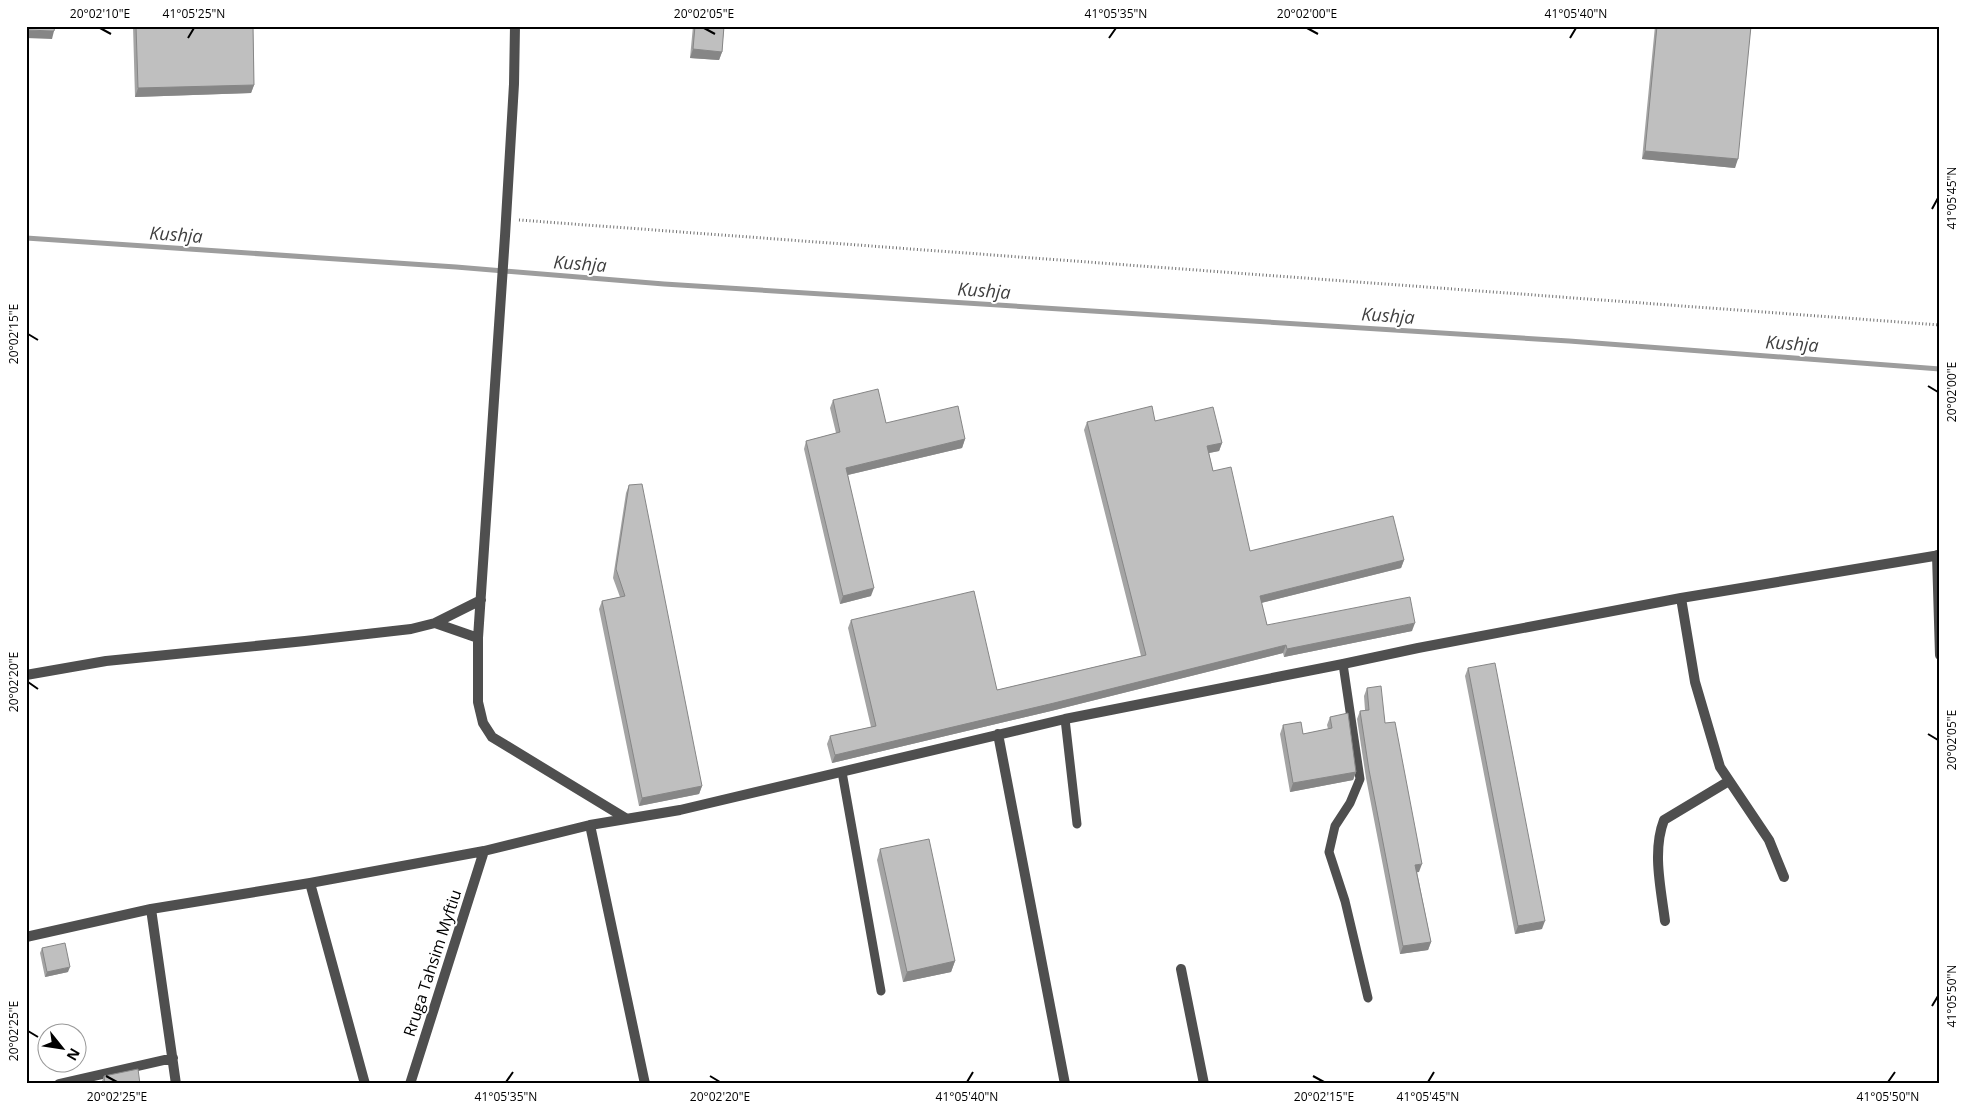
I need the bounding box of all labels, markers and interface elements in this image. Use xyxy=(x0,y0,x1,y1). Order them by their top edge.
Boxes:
text: 20°02'10"E xyxy=(70,5,130,22)
text: 41°05'25"N xyxy=(163,5,225,22)
text: 20°02'05"E xyxy=(674,5,734,22)
text: 41°05'35"N xyxy=(1085,5,1147,22)
text: 20°02'00"E xyxy=(1277,5,1337,22)
text: 41°05'40"N xyxy=(1545,5,1607,22)
text: 41°05'45"N xyxy=(1943,167,1960,229)
water label: Kushja xyxy=(149,220,203,248)
water label: Kushja xyxy=(553,249,607,277)
water label: Kushja xyxy=(957,276,1011,304)
water label: Kushja xyxy=(1361,301,1415,329)
text: 20°02'15"E xyxy=(5,304,22,364)
water label: Kushja xyxy=(1765,329,1819,357)
text: 20°02'00"E xyxy=(1943,362,1960,422)
text: 20°02'20"E xyxy=(5,652,22,712)
text: 20°02'05"E xyxy=(1943,710,1960,770)
street label: Rruga Tahsim Myftiu xyxy=(398,887,466,1039)
text: 41°05'50"N xyxy=(1943,965,1960,1027)
text: 20°02'25"E xyxy=(5,1001,22,1061)
north arrow xyxy=(38,1022,88,1072)
text: N xyxy=(63,1045,85,1064)
text: 20°02'25"E xyxy=(87,1088,147,1105)
text: 41°05'35"N xyxy=(475,1088,537,1105)
text: 20°02'20"E xyxy=(690,1088,750,1105)
text: 41°05'40"N xyxy=(936,1088,998,1105)
text: 20°02'15"E xyxy=(1294,1088,1354,1105)
text: 41°05'45"N xyxy=(1397,1088,1459,1105)
text: 41°05'50"N xyxy=(1857,1088,1919,1105)

